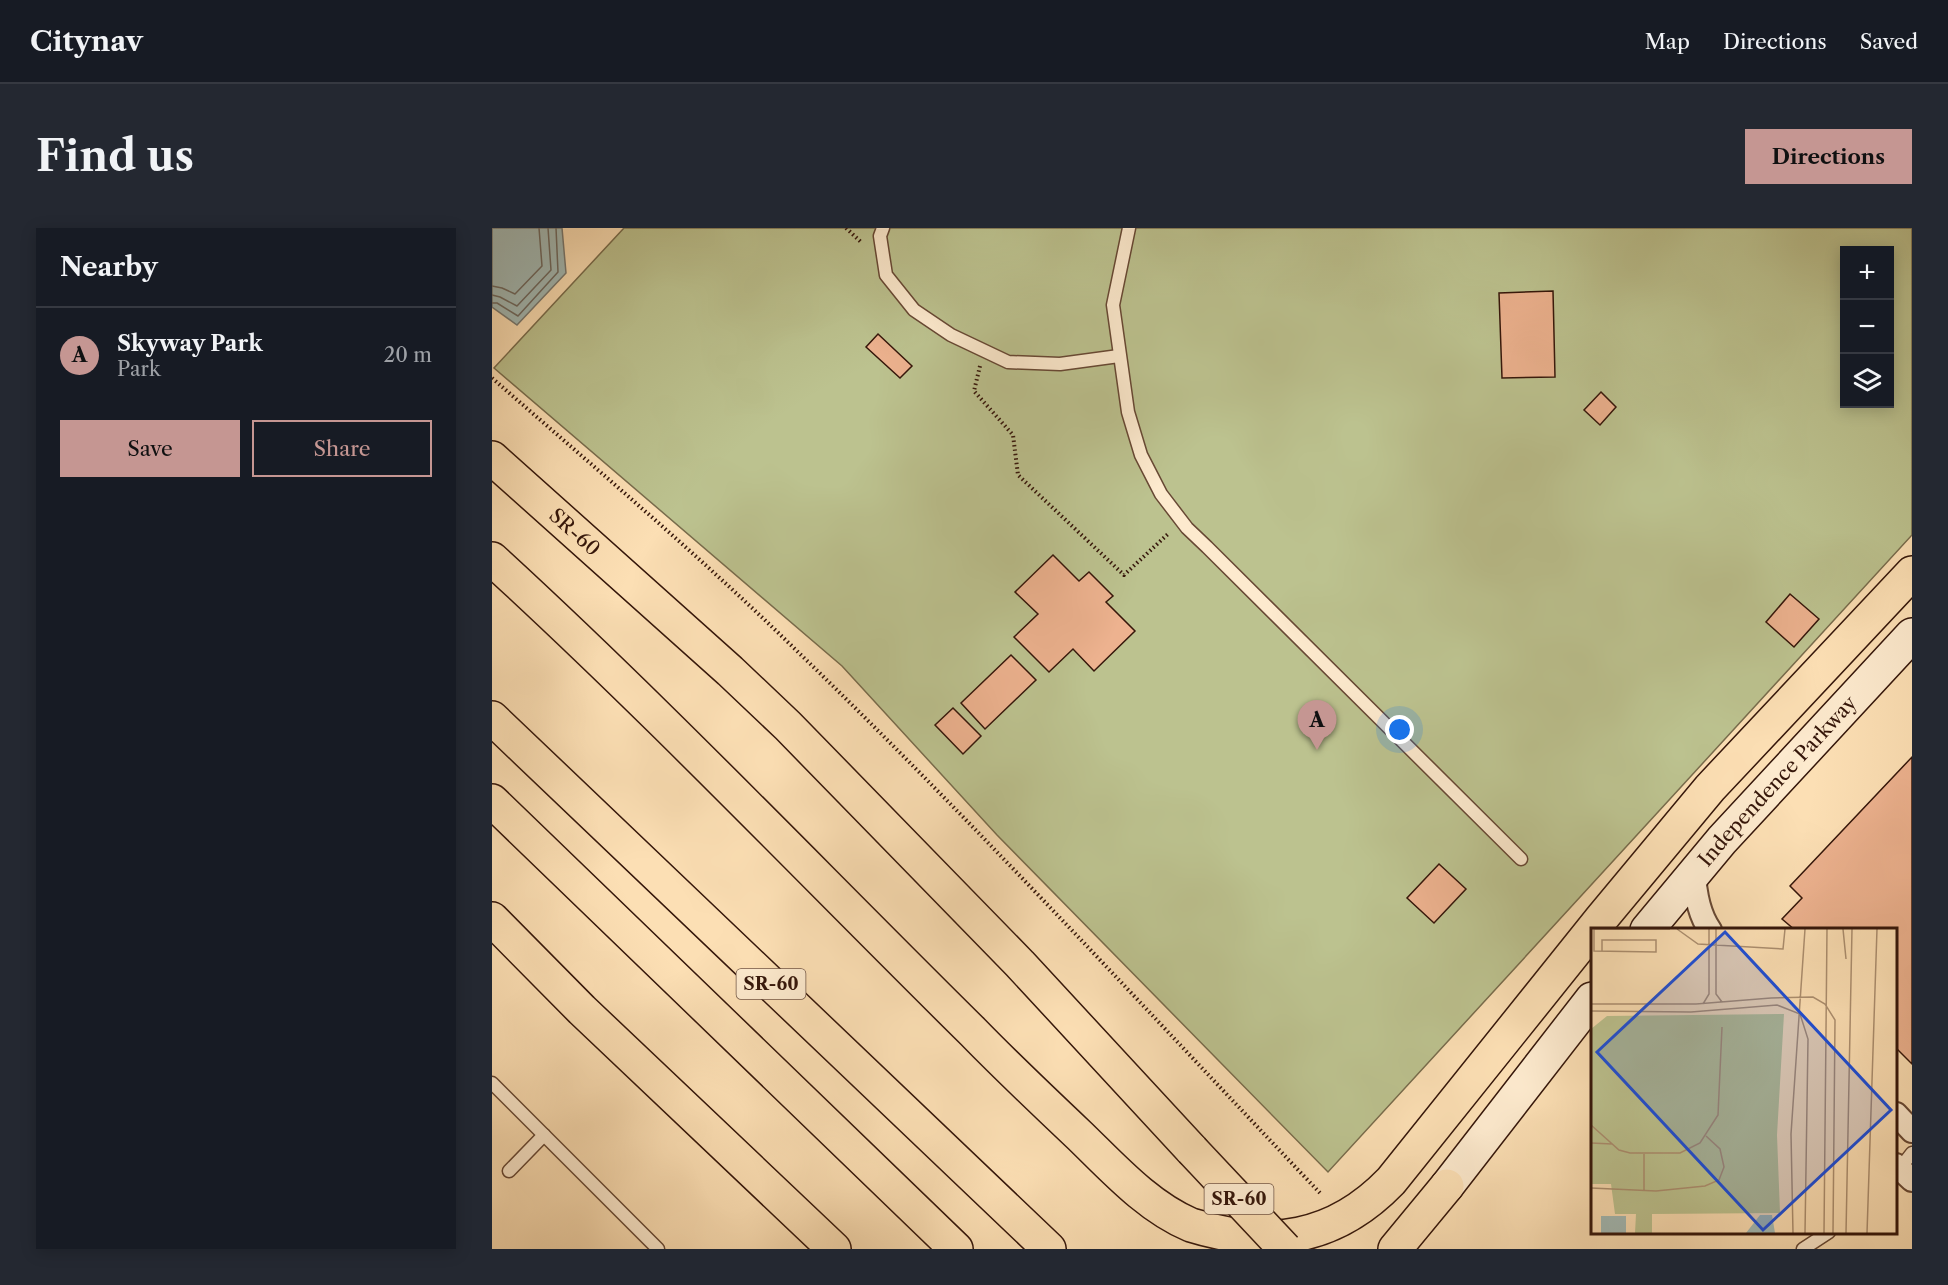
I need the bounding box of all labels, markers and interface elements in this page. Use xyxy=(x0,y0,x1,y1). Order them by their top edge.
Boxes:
text: Citynav xyxy=(30,24,143,58)
text: Map xyxy=(1645,29,1690,54)
text: Directions xyxy=(1723,29,1827,54)
text: Saved xyxy=(1860,29,1918,54)
button: Directions xyxy=(1745,129,1912,184)
text: Find us xyxy=(36,130,194,182)
map controls xyxy=(1840,246,1894,408)
button: + xyxy=(1840,246,1894,300)
text: Nearby xyxy=(60,251,158,283)
button: − xyxy=(1840,300,1894,354)
text: Skyway Park xyxy=(117,330,263,357)
text: A xyxy=(72,343,87,367)
text: 20 m xyxy=(384,343,432,367)
button: layers xyxy=(1840,354,1894,408)
text: Park xyxy=(117,357,160,381)
button: Save xyxy=(60,420,240,477)
button: Share xyxy=(252,420,432,477)
street label: SR-60 xyxy=(544,503,605,561)
street label: Independence Parkway xyxy=(1693,690,1862,871)
pin: A xyxy=(1298,700,1336,750)
your location xyxy=(1385,715,1414,744)
inset map xyxy=(1591,928,1897,1234)
road number: SR-60 xyxy=(736,969,806,999)
road number: SR-60 xyxy=(1204,1184,1274,1214)

